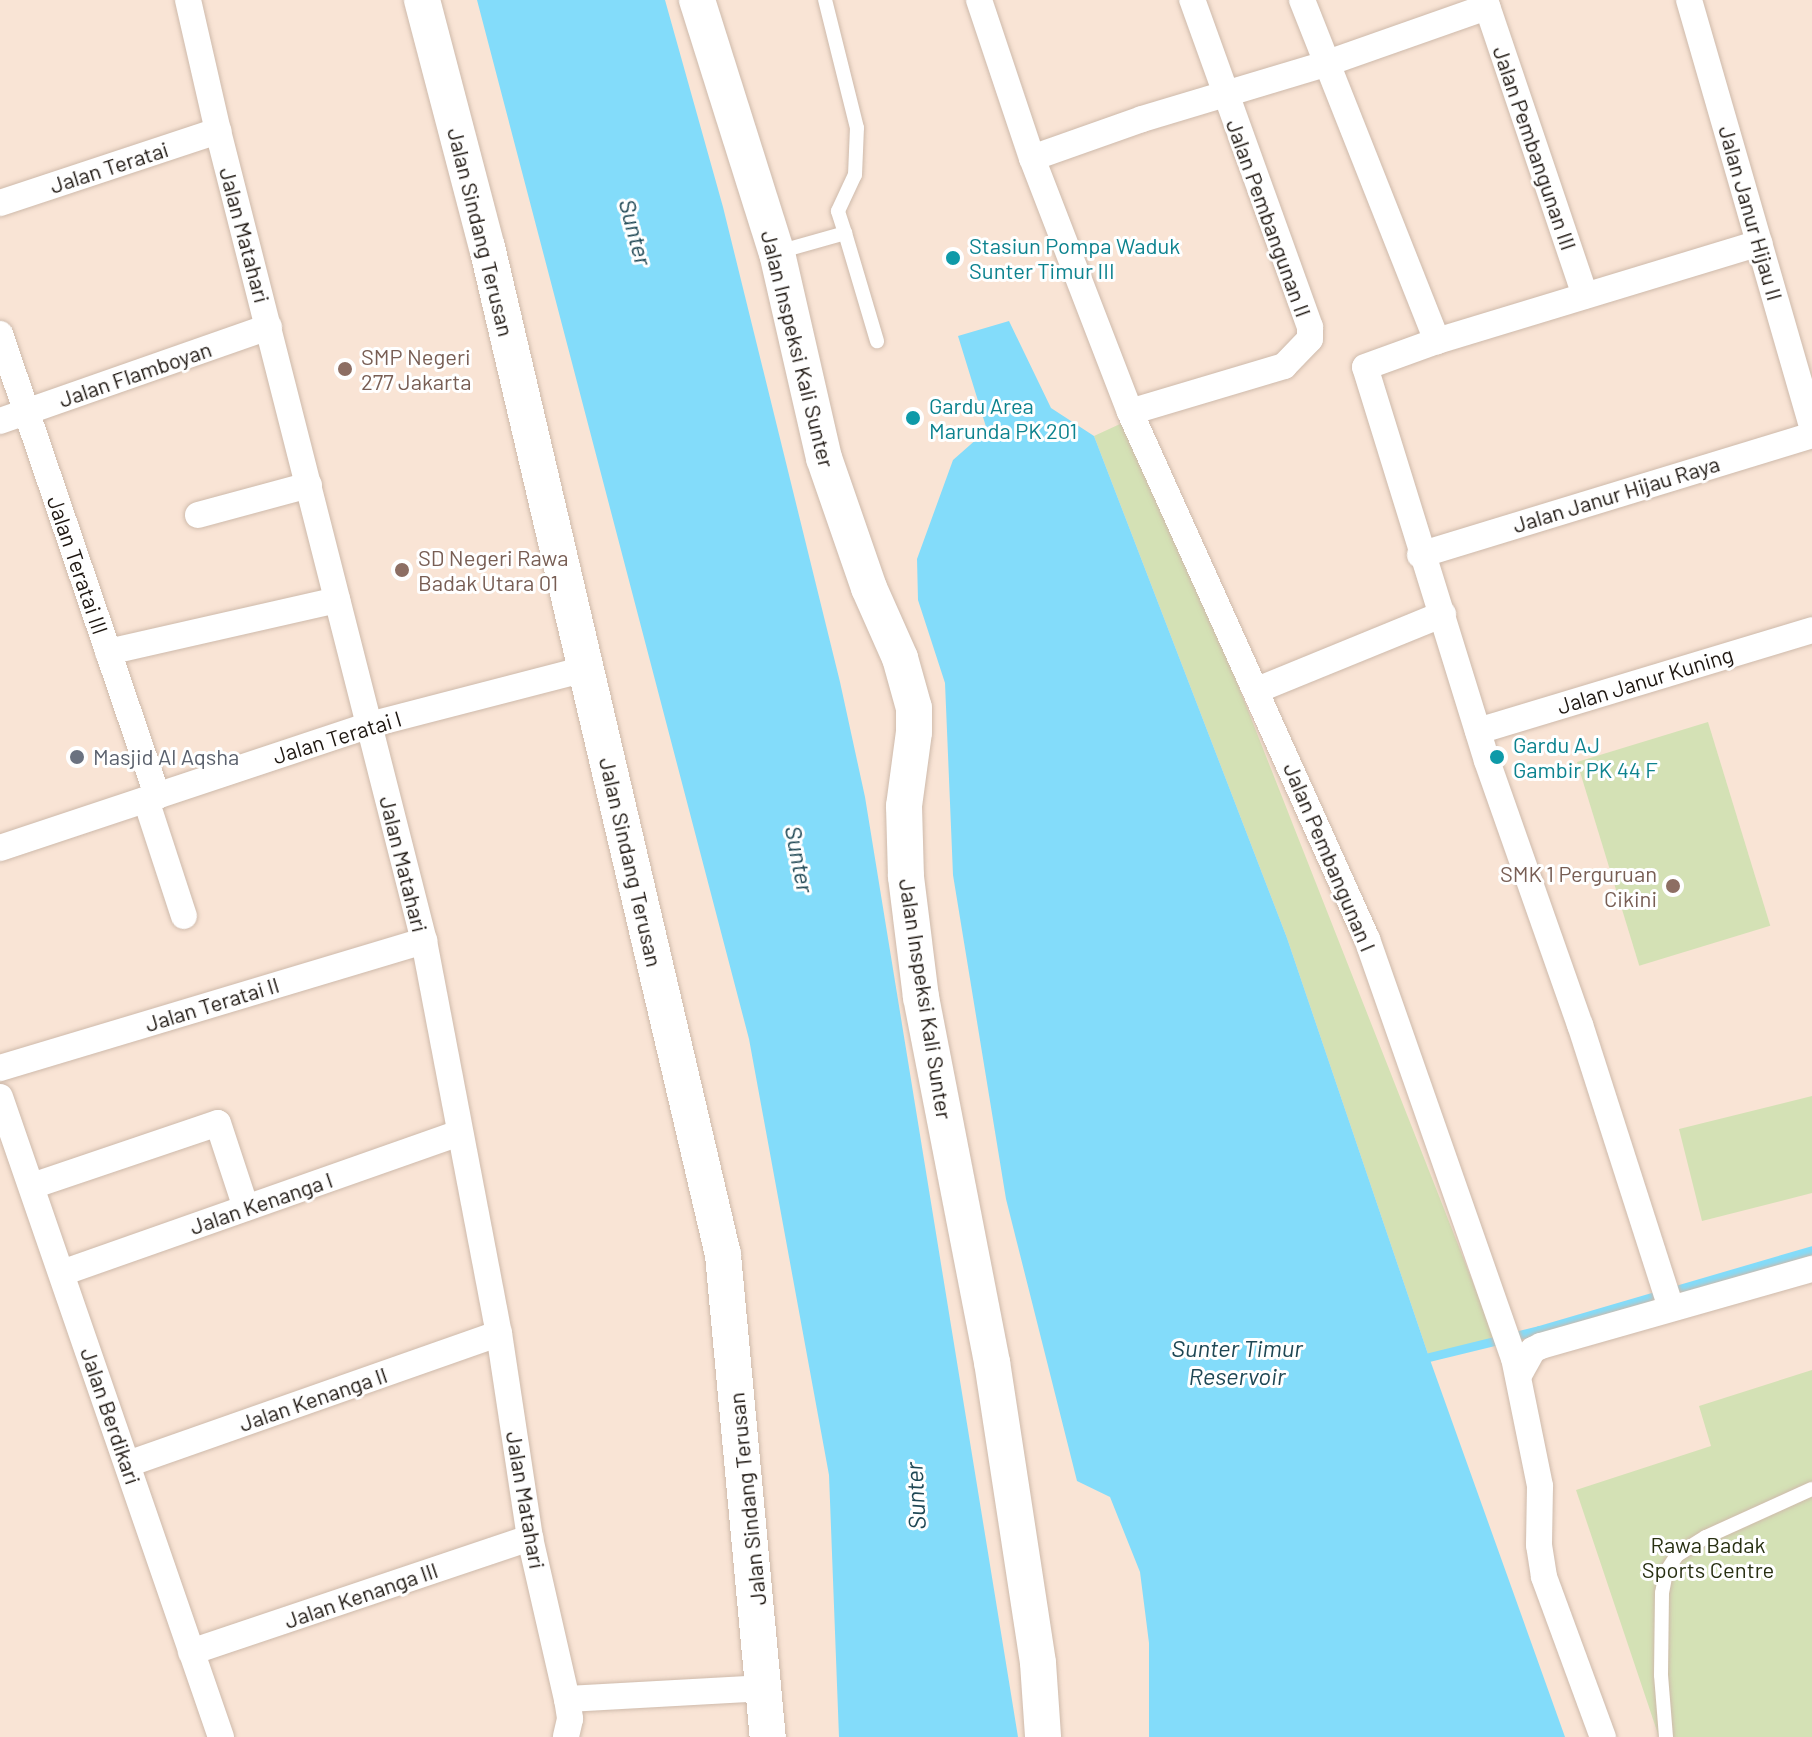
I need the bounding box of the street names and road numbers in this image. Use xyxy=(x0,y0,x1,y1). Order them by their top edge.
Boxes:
street label: Jalan Pembangunan III xyxy=(1488,42,1582,254)
street label: Jalan Pembangunan II xyxy=(1221,116,1317,320)
street label: Jalan Janur Hijau II xyxy=(1713,123,1789,303)
street label: Jalan Sindang Terusan xyxy=(442,125,520,339)
street label: Jalan Teratai xyxy=(46,135,172,199)
street label: Jalan Matahari xyxy=(214,164,276,306)
street label: Jalan Inspeksi Kali Sunter xyxy=(756,228,840,470)
street label: Jalan Flamboyan xyxy=(55,335,215,413)
street label: Jalan Janur Hijau Raya xyxy=(1509,450,1723,538)
street label: Jalan Teratai III xyxy=(42,492,114,638)
street label: Jalan Janur Kuning xyxy=(1554,641,1736,719)
street label: Jalan Teratai I xyxy=(269,705,405,769)
street label: Jalan Sindang Terusan xyxy=(594,755,668,969)
street label: Jalan Pembangunan I xyxy=(1278,759,1382,955)
street label: Jalan Matahari xyxy=(374,793,434,935)
street label: Jalan Inspeksi Kali Sunter xyxy=(894,877,958,1121)
street label: Jalan Teratai II xyxy=(142,971,282,1037)
street label: Jalan Kenanga I xyxy=(186,1166,336,1240)
street label: Jalan Berdikari xyxy=(75,1344,147,1488)
street label: Jalan Kenanga II xyxy=(235,1361,391,1437)
street label: Jalan Sindang Terusan xyxy=(723,1391,771,1607)
street label: Jalan Matahari xyxy=(501,1429,551,1571)
street label: Jalan Kenanga III xyxy=(281,1556,441,1634)

